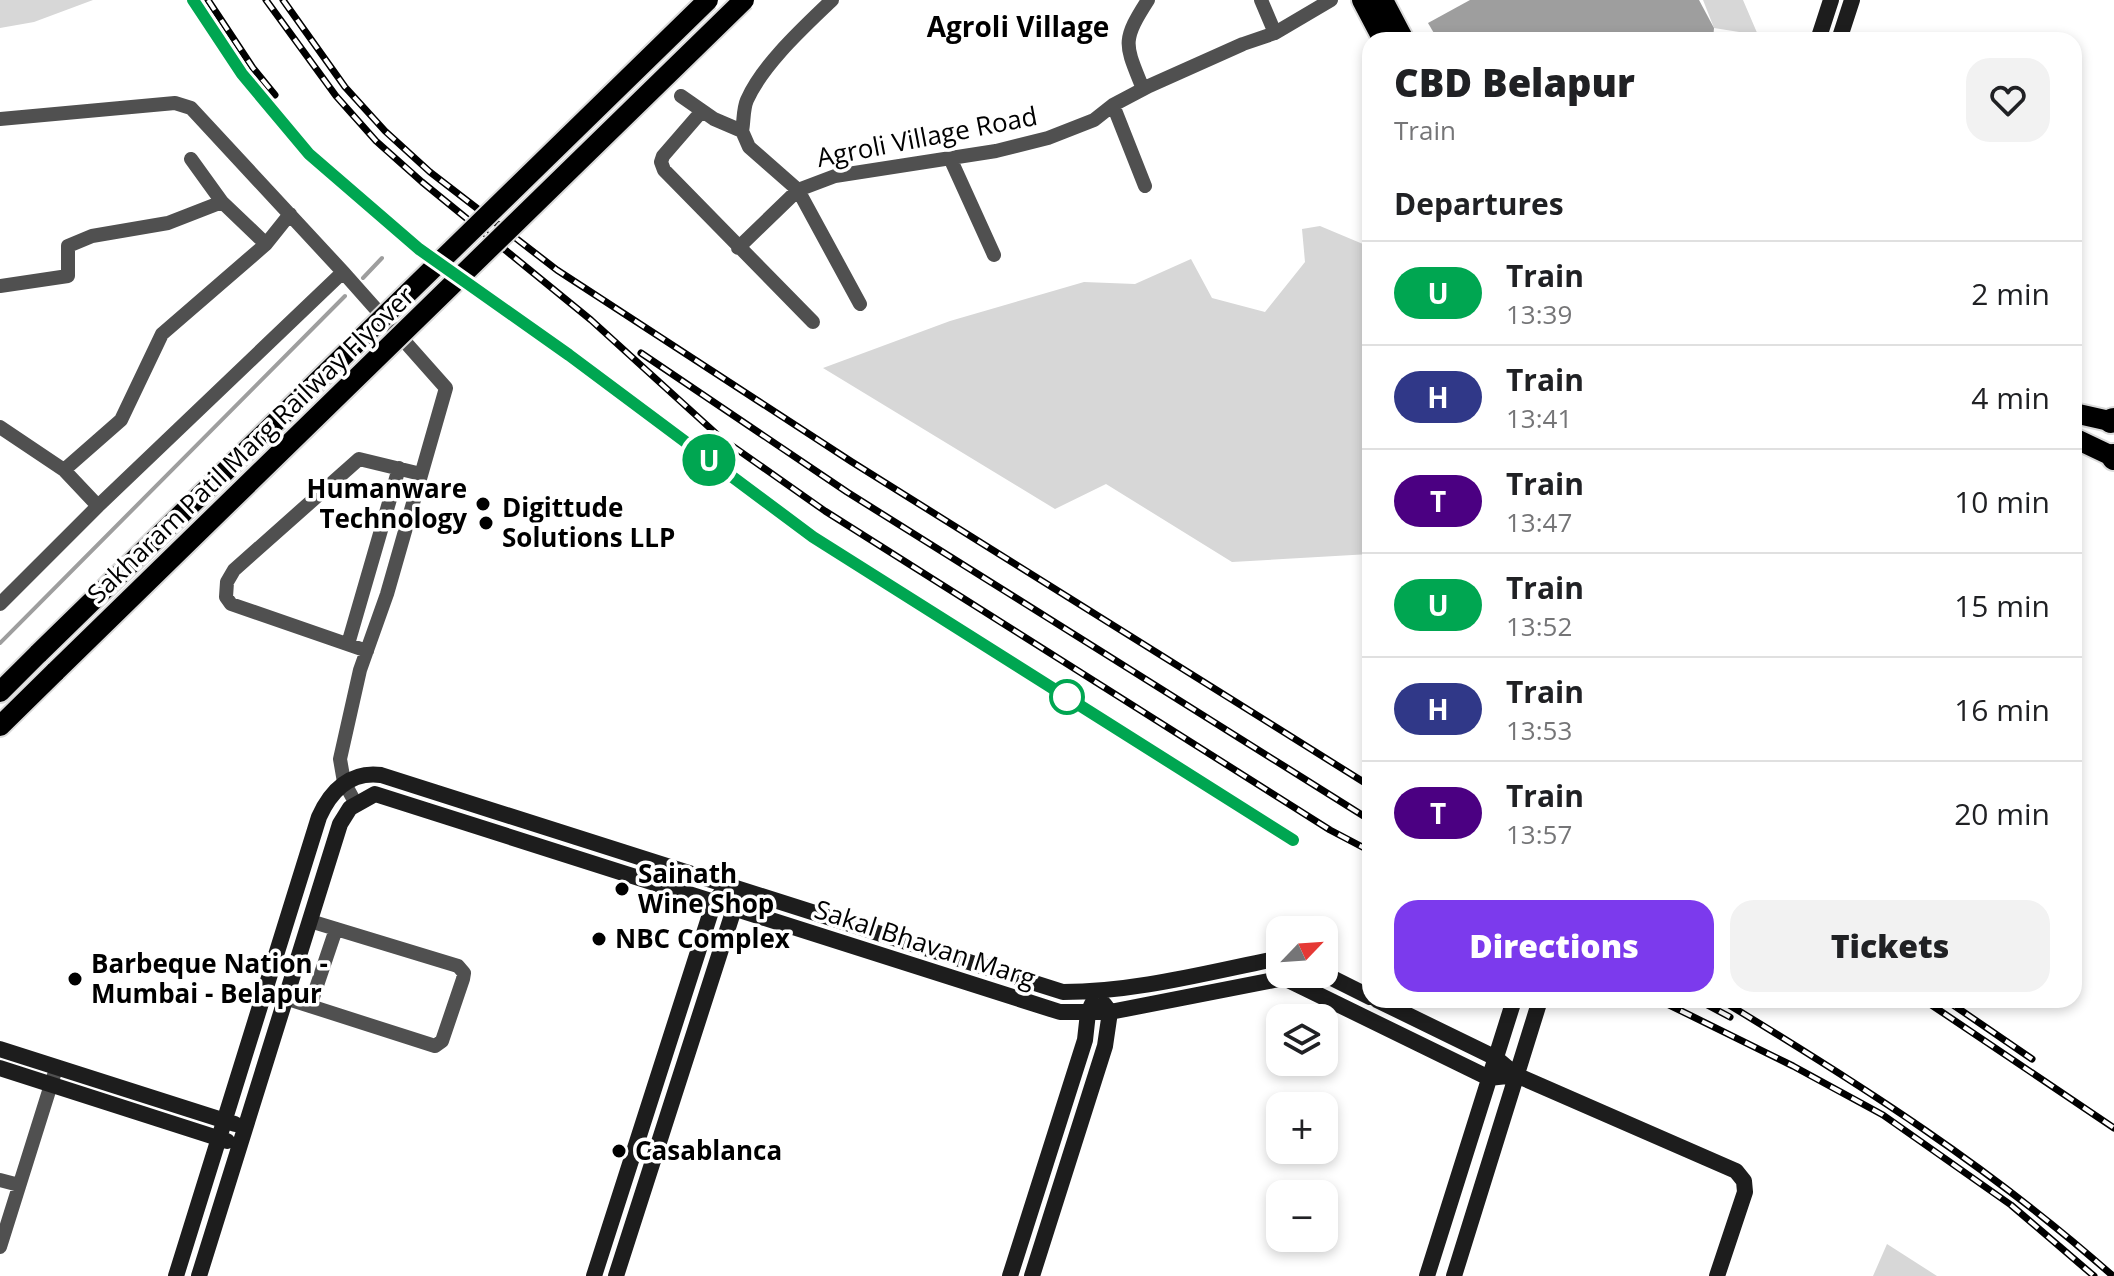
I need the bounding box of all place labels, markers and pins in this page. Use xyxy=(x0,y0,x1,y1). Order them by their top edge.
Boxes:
place label: Humanware Technology xyxy=(307,470,467,536)
place label: Digittude Solutions LLP xyxy=(502,489,675,555)
marker: Humanware Technology xyxy=(474,495,492,513)
marker: Digittude Solutions LLP xyxy=(477,514,495,532)
unlabelled marker xyxy=(1050,680,1084,714)
place label: Sainath Wine Shop xyxy=(638,855,774,921)
marker: Sainath Wine Shop xyxy=(613,880,631,898)
place label: NBC Complex xyxy=(615,920,790,956)
marker: NBC Complex xyxy=(590,930,608,948)
place label: Barbeque Nation - Mumbai - Belapur xyxy=(91,945,328,1011)
marker: Barbeque Nation - Mumbai - Belapur xyxy=(66,970,84,988)
place label: Casablanca xyxy=(635,1132,782,1168)
marker: Casablanca xyxy=(610,1142,628,1160)

